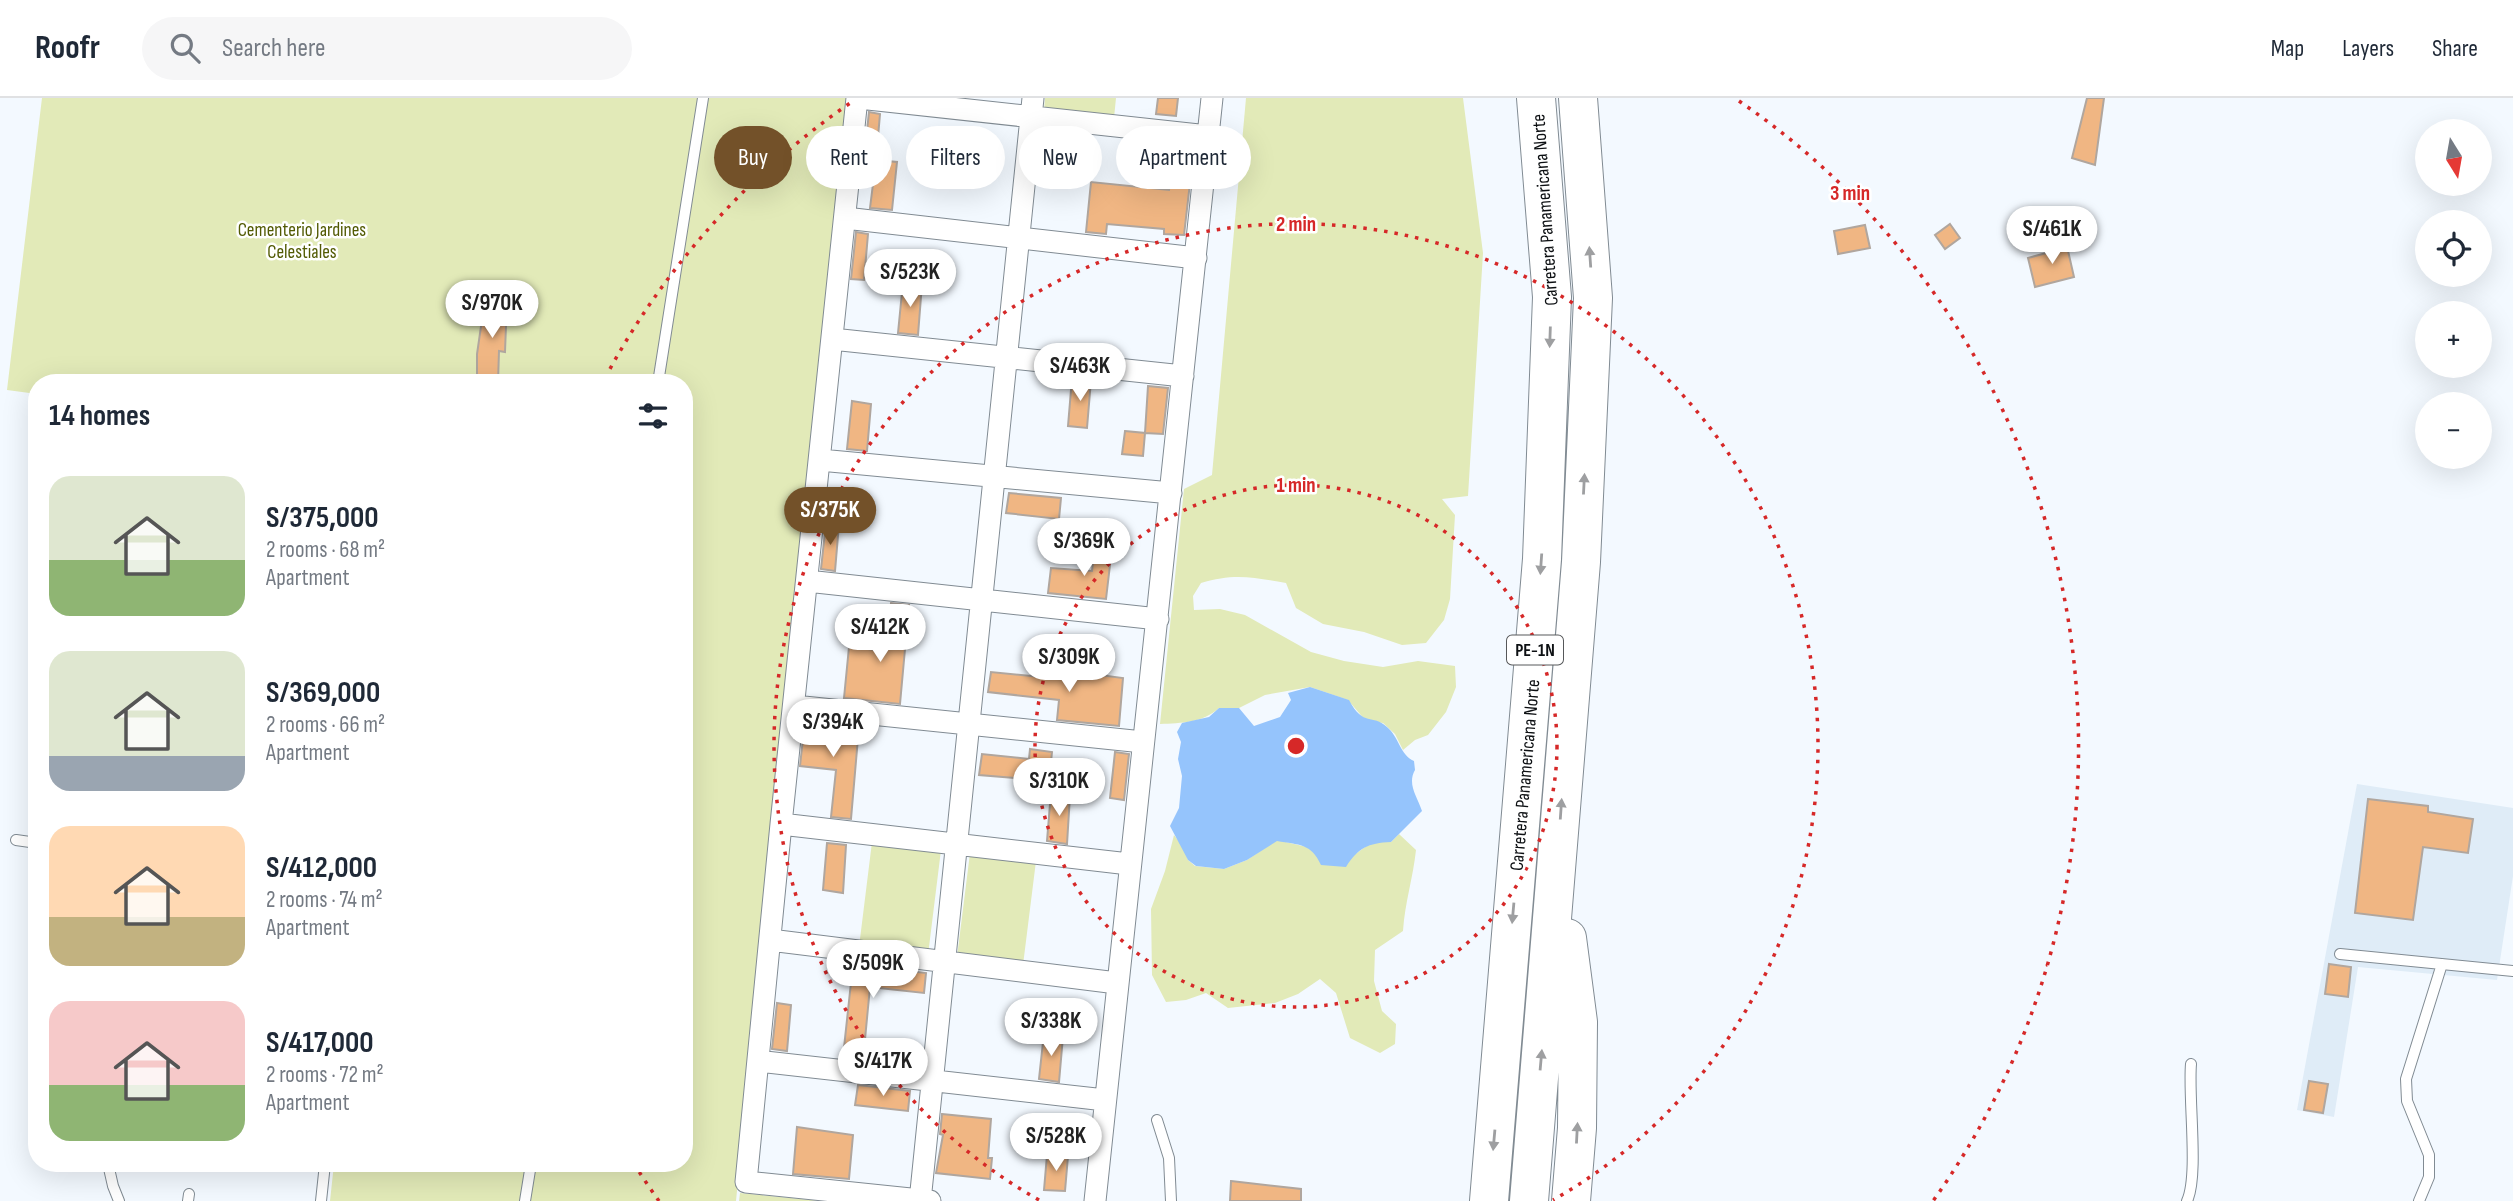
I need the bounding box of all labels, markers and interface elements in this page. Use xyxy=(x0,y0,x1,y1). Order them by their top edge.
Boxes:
search box xyxy=(142,17,632,80)
text: Roofr xyxy=(35,28,100,68)
icon: search xyxy=(166,29,204,67)
text: Search here xyxy=(222,33,325,64)
text: Map xyxy=(2271,34,2304,63)
text: Layers xyxy=(2342,34,2394,63)
text: Share xyxy=(2432,34,2478,63)
street label: Carretera Panamericana Norte xyxy=(1527,113,1564,307)
north arrow xyxy=(2415,119,2492,196)
map controls xyxy=(2415,119,2492,469)
chip: Buy xyxy=(714,126,792,189)
chip: Rent xyxy=(806,126,892,189)
chip: Filters xyxy=(906,126,1005,189)
chip: New xyxy=(1019,126,1102,189)
chip: Apartment xyxy=(1116,126,1251,189)
text: 3 min xyxy=(1830,181,1870,206)
pin: S/461K xyxy=(1995,206,2109,266)
button: locate xyxy=(2415,210,2492,287)
text: 2 min xyxy=(1276,212,1316,237)
text: S/461K xyxy=(2022,215,2082,243)
park label: Cementerio Jardines Celestiales xyxy=(238,219,366,264)
one-way arrow xyxy=(1584,245,1595,267)
pin: S/523K xyxy=(853,250,967,309)
text: S/523K xyxy=(880,258,940,286)
pin: S/970K xyxy=(435,280,549,340)
text: S/970K xyxy=(461,289,523,317)
button: + xyxy=(2415,301,2492,378)
one-way arrow xyxy=(1545,326,1556,348)
pin: S/463K xyxy=(1023,344,1137,403)
text: S/463K xyxy=(1050,352,1110,380)
button: − xyxy=(2415,392,2492,469)
icon: filters xyxy=(634,397,672,435)
text: 14 homes xyxy=(49,398,150,434)
text: 1 min xyxy=(1276,473,1316,498)
one-way arrow xyxy=(1579,473,1590,495)
pin: S/375K xyxy=(773,488,887,547)
text: S/375K xyxy=(800,496,860,524)
text: S/375,000 xyxy=(266,500,379,536)
icon: home xyxy=(105,504,189,588)
pin: S/369K xyxy=(1027,518,1141,578)
text: S/369K xyxy=(1053,527,1115,555)
text: 2 rooms · 68 m² xyxy=(266,536,385,564)
one-way arrow xyxy=(1536,554,1547,576)
text: Apartment xyxy=(266,564,350,592)
pin: S/412K xyxy=(823,604,937,664)
text: S/412K xyxy=(851,613,909,641)
pin: S/309K xyxy=(1012,634,1126,694)
road number: PE-1N xyxy=(1507,636,1563,664)
text: S/309K xyxy=(1038,643,1100,671)
text: S/369,000 xyxy=(266,675,380,711)
street label: Carretera Panamericana Norte xyxy=(1506,678,1545,872)
icon: home xyxy=(105,679,189,763)
pin: S/394K xyxy=(776,700,890,759)
text: S/394K xyxy=(802,708,864,736)
text: 2 rooms · 66 m² xyxy=(266,711,385,739)
centre of rings xyxy=(1284,734,1308,758)
text: Apartment xyxy=(266,739,350,767)
pin: S/310K xyxy=(1002,758,1116,818)
text: S/310K xyxy=(1029,767,1089,795)
one-way arrow xyxy=(1556,797,1567,819)
text: S/412,000 xyxy=(266,850,377,886)
icon: home xyxy=(105,854,189,938)
text: 2 rooms · 74 m² xyxy=(266,886,383,914)
one-way arrow xyxy=(1507,902,1518,924)
text: Apartment xyxy=(266,914,350,942)
pin: S/509K xyxy=(816,940,930,1000)
text: S/509K xyxy=(842,949,904,977)
pin: S/338K xyxy=(994,998,1108,1058)
text: S/338K xyxy=(1021,1007,1081,1035)
text: S/417,000 xyxy=(266,1025,374,1061)
icon: home xyxy=(105,1029,189,1113)
pin: S/417K xyxy=(826,1038,940,1098)
text: S/417K xyxy=(854,1047,912,1075)
one-way arrow xyxy=(1536,1049,1547,1071)
text: 2 rooms · 72 m² xyxy=(266,1061,384,1089)
text: Apartment xyxy=(266,1089,350,1117)
pin: S/528K xyxy=(999,1114,1113,1173)
text: S/528K xyxy=(1026,1122,1086,1150)
one-way arrow xyxy=(1572,1122,1583,1144)
one-way arrow xyxy=(1488,1129,1499,1151)

